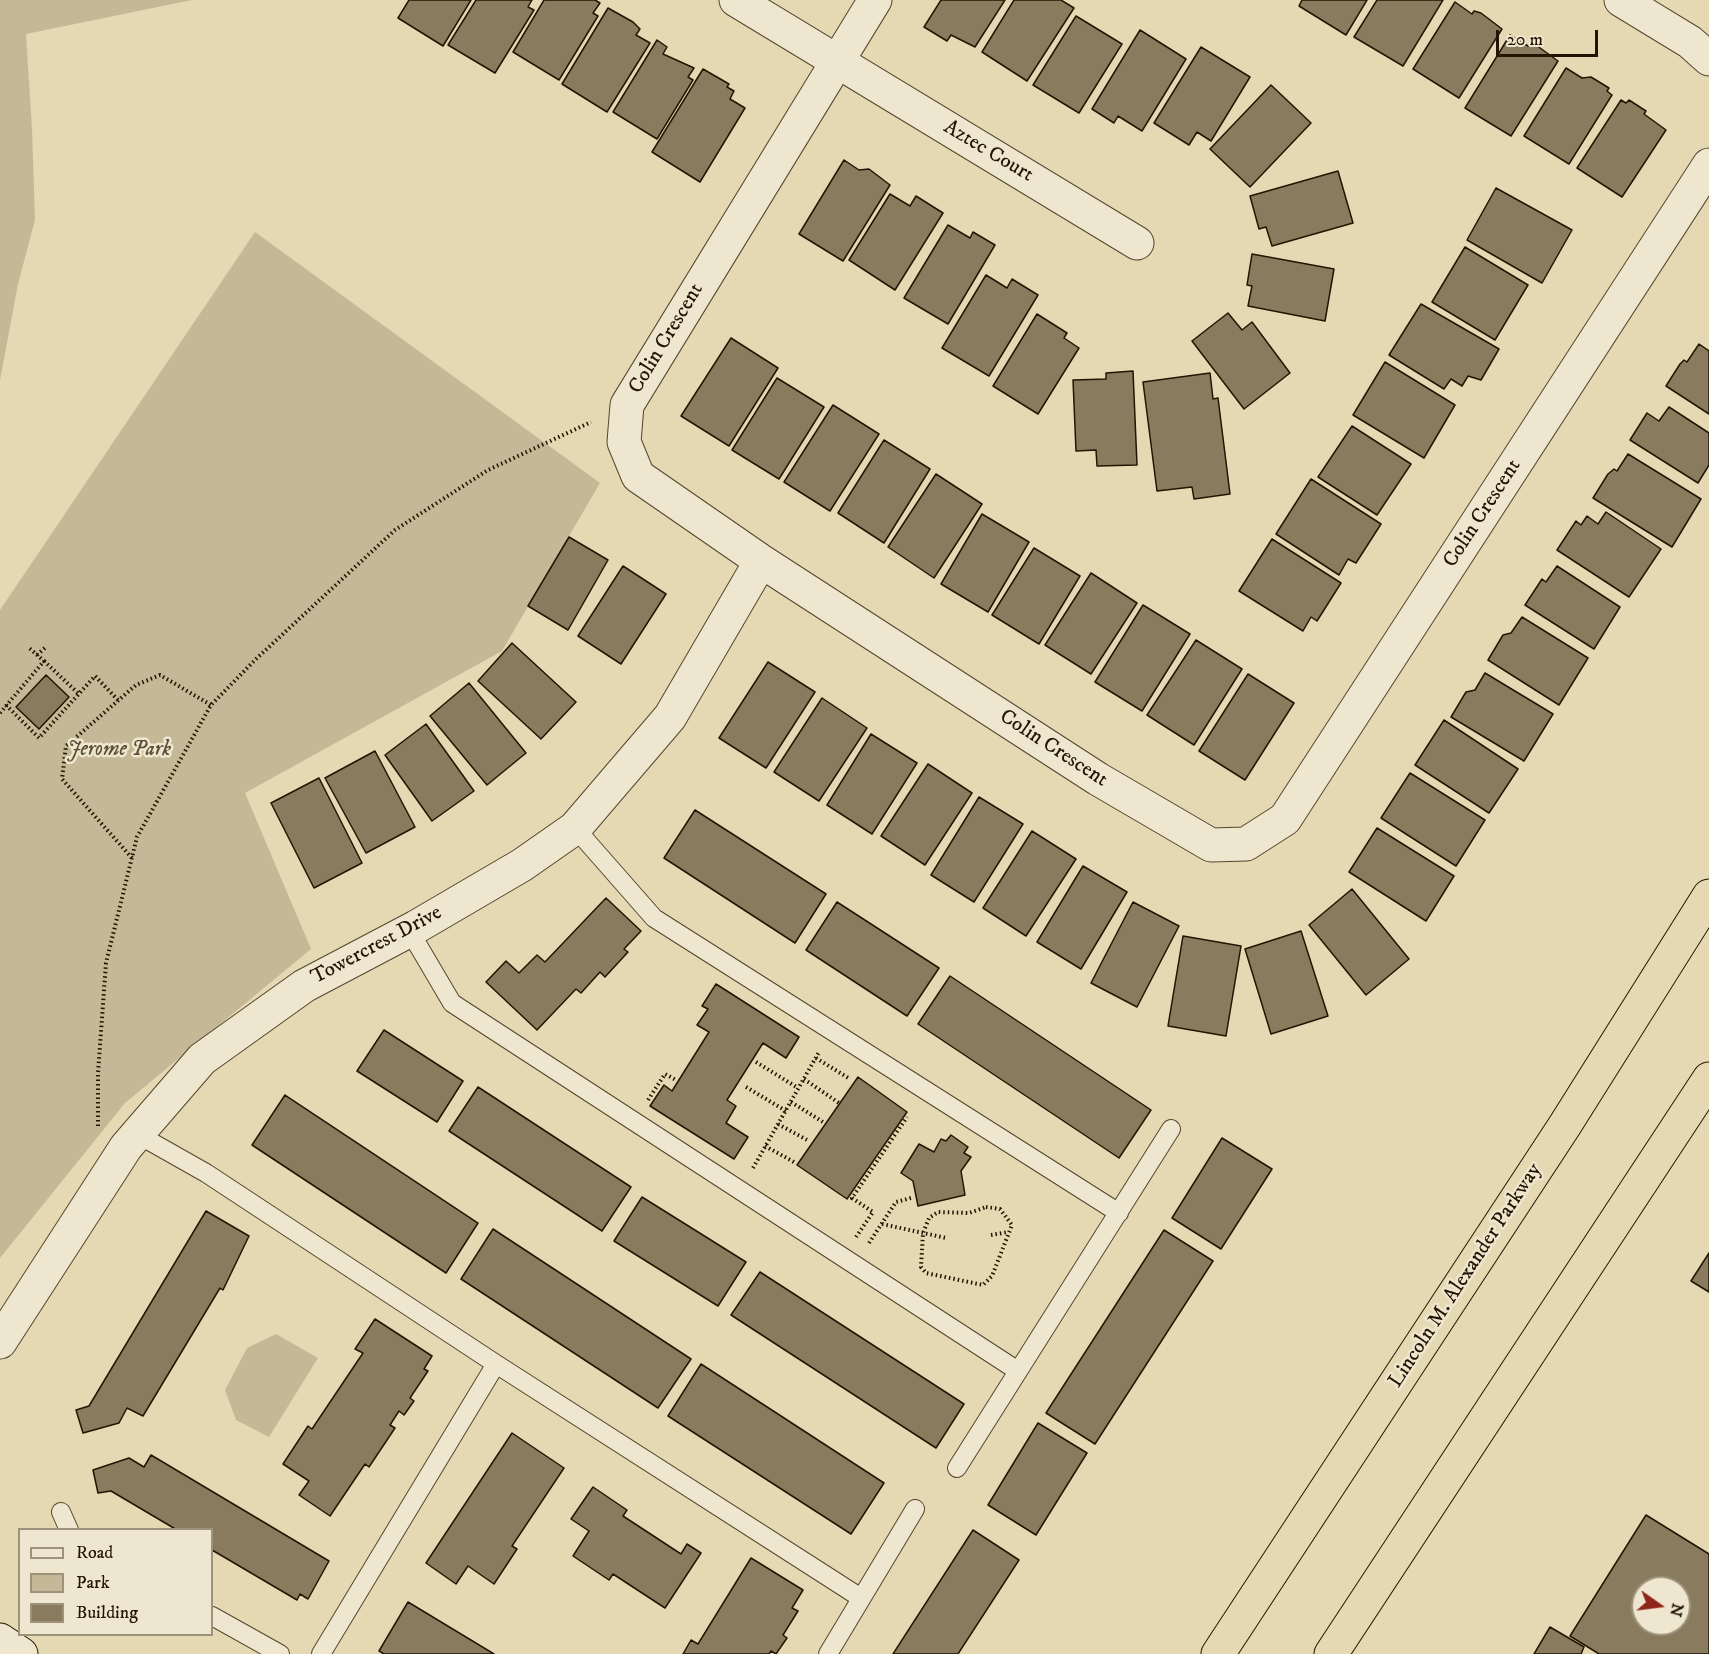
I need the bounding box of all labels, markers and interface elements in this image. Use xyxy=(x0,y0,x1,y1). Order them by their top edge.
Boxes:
scale bar xyxy=(1499,18,1601,56)
text: 20 m xyxy=(1507,29,1543,51)
street label: Aztec Court xyxy=(939,115,1037,189)
street label: Colin Crescent xyxy=(624,279,710,399)
street label: Colin Crescent xyxy=(1439,455,1527,573)
street label: Colin Crescent xyxy=(994,705,1112,793)
park label: Jerome Park xyxy=(67,738,171,764)
street label: Towercrest Drive xyxy=(307,901,447,991)
street label: Lincoln M. Alexander Parkway xyxy=(1384,1159,1548,1393)
legend xyxy=(18,1528,213,1636)
text: Road xyxy=(76,1542,113,1564)
text: Park xyxy=(76,1572,110,1594)
north arrow xyxy=(1631,1576,1691,1636)
text: N xyxy=(1665,1601,1688,1619)
text: Building xyxy=(76,1602,138,1624)

